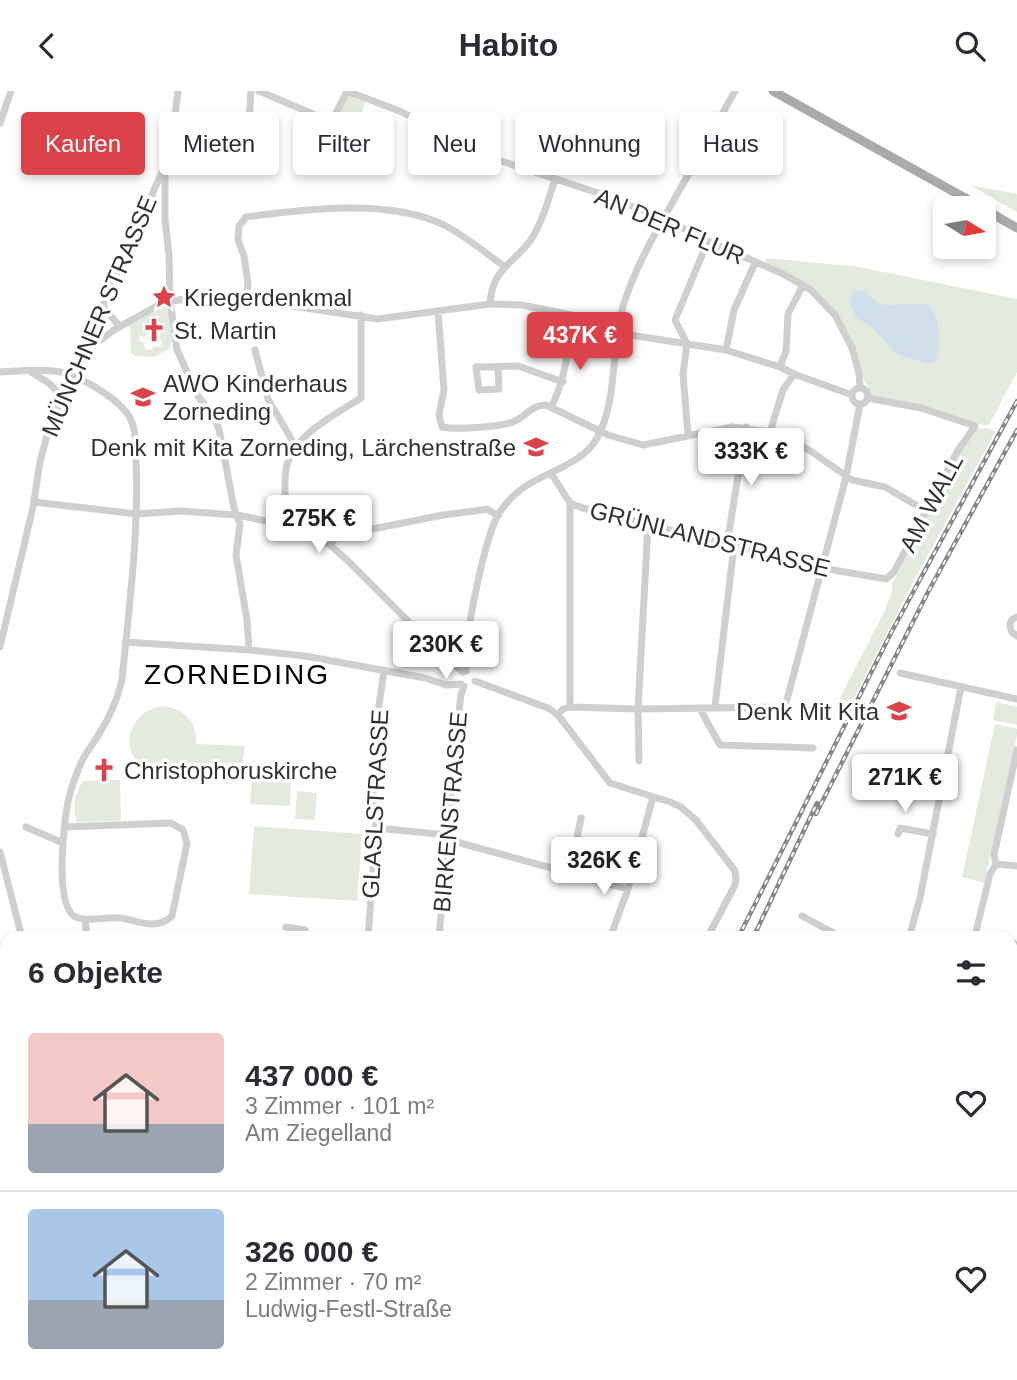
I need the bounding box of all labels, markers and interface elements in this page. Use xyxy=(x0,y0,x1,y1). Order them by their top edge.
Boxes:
icon: back xyxy=(28,27,66,65)
text: Habito xyxy=(459,27,558,63)
icon: search xyxy=(951,27,989,65)
chip: Kaufen xyxy=(21,112,145,175)
chip: Mieten xyxy=(159,112,279,175)
chip: Filter xyxy=(293,112,394,175)
chip: Neu xyxy=(408,112,501,175)
chip: Wohnung xyxy=(515,112,665,175)
chip: Haus xyxy=(679,112,783,175)
street label: AN DER FLUR xyxy=(591,182,749,270)
street label: MÜNCHNER STRASSE xyxy=(36,192,162,440)
north arrow xyxy=(933,196,996,259)
map controls xyxy=(933,196,996,259)
place icon: Kriegerdenkmal xyxy=(150,283,178,311)
place label: Kriegerdenkmal xyxy=(184,284,352,311)
pin: 437K € xyxy=(523,313,637,372)
church icon: St. Martin xyxy=(140,316,168,344)
place label: St. Martin xyxy=(174,317,277,344)
text: 437K € xyxy=(543,322,617,348)
place label: AWO Kinderhaus Zorneding xyxy=(163,370,348,425)
school or university icon: AWO Kinderhaus Zorneding xyxy=(129,383,157,411)
pin: 333K € xyxy=(694,429,808,488)
school or university icon: Denk mit Kita Zorneding, Lärchenstraße xyxy=(522,433,550,461)
place label: Denk mit Kita Zorneding, Lärchenstraße xyxy=(90,434,516,461)
text: 333K € xyxy=(714,438,788,464)
street label: AM WALL xyxy=(894,449,968,557)
pin: 275K € xyxy=(262,496,376,555)
street label: GRÜNLANDSTRASSE xyxy=(587,496,833,582)
text: 275K € xyxy=(282,505,356,531)
pin: 230K € xyxy=(389,621,503,681)
text: 230K € xyxy=(409,631,483,657)
district label: ZORNEDING xyxy=(144,659,330,690)
school or university icon: Denk Mit Kita xyxy=(885,697,913,725)
place label: Denk Mit Kita xyxy=(736,698,880,725)
street label: GLASLSTRASSE xyxy=(357,709,393,899)
street label: BIRKENSTRASSE xyxy=(428,711,472,913)
pin: 271K € xyxy=(848,755,962,814)
church icon: Christophoruskirche xyxy=(90,756,118,784)
place label: Christophoruskirche xyxy=(124,757,337,784)
text: 271K € xyxy=(868,764,942,790)
pin: 326K € xyxy=(547,837,661,897)
text: 326K € xyxy=(567,847,641,873)
icon: filters xyxy=(952,954,990,992)
text: 6 Objekte xyxy=(28,956,163,989)
text: 437 000 € xyxy=(245,1059,378,1092)
icon: home xyxy=(84,1061,168,1145)
icon: heart xyxy=(952,1084,990,1122)
text: 3 Zimmer · 101 m² xyxy=(245,1093,434,1119)
text: Am Ziegelland xyxy=(245,1120,392,1146)
text: 326 000 € xyxy=(245,1235,378,1268)
icon: home xyxy=(84,1237,168,1321)
icon: heart xyxy=(952,1260,990,1298)
text: 2 Zimmer · 70 m² xyxy=(245,1269,421,1295)
text: Ludwig-Festl-Straße xyxy=(245,1296,452,1322)

